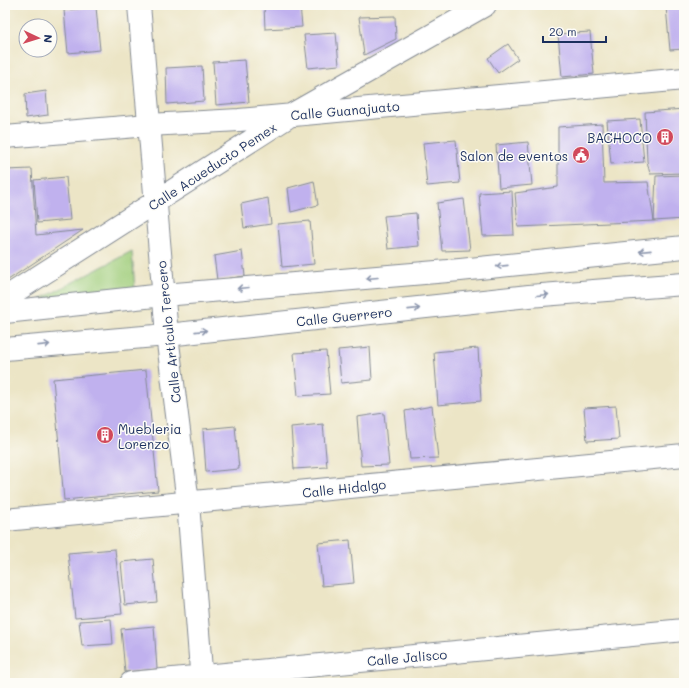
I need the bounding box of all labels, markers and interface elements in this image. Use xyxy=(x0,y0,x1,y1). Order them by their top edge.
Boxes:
north arrow xyxy=(18,18,58,58)
scale bar xyxy=(543,18,606,44)
text: 20 m xyxy=(549,23,577,39)
text: N xyxy=(41,34,56,43)
street label: Calle Guanajuato xyxy=(290,97,400,123)
street label: Calle Acueducto Pemex xyxy=(145,118,280,214)
building icon: BACHOCO xyxy=(655,127,675,147)
place label: BACHOCO xyxy=(587,129,652,146)
public building icon: Salon de eventos xyxy=(571,145,591,165)
place label: Salon de eventos xyxy=(460,147,568,164)
one-way arrow xyxy=(639,247,652,255)
street label: Calle Artículo Tercero xyxy=(152,260,184,404)
one-way arrow xyxy=(496,262,509,270)
one-way arrow xyxy=(366,274,379,281)
one-way arrow xyxy=(237,285,250,292)
one-way arrow xyxy=(536,292,549,299)
street label: Calle Guerrero xyxy=(295,302,393,329)
one-way arrow xyxy=(407,305,420,312)
one-way arrow xyxy=(194,327,207,335)
one-way arrow xyxy=(37,341,50,349)
place label: Muebleria Lorenzo xyxy=(118,420,182,452)
building icon: Muebleria Lorenzo xyxy=(95,425,115,445)
street label: Calle Hidalgo xyxy=(301,475,387,501)
street label: Calle Jalisco xyxy=(366,645,448,669)

